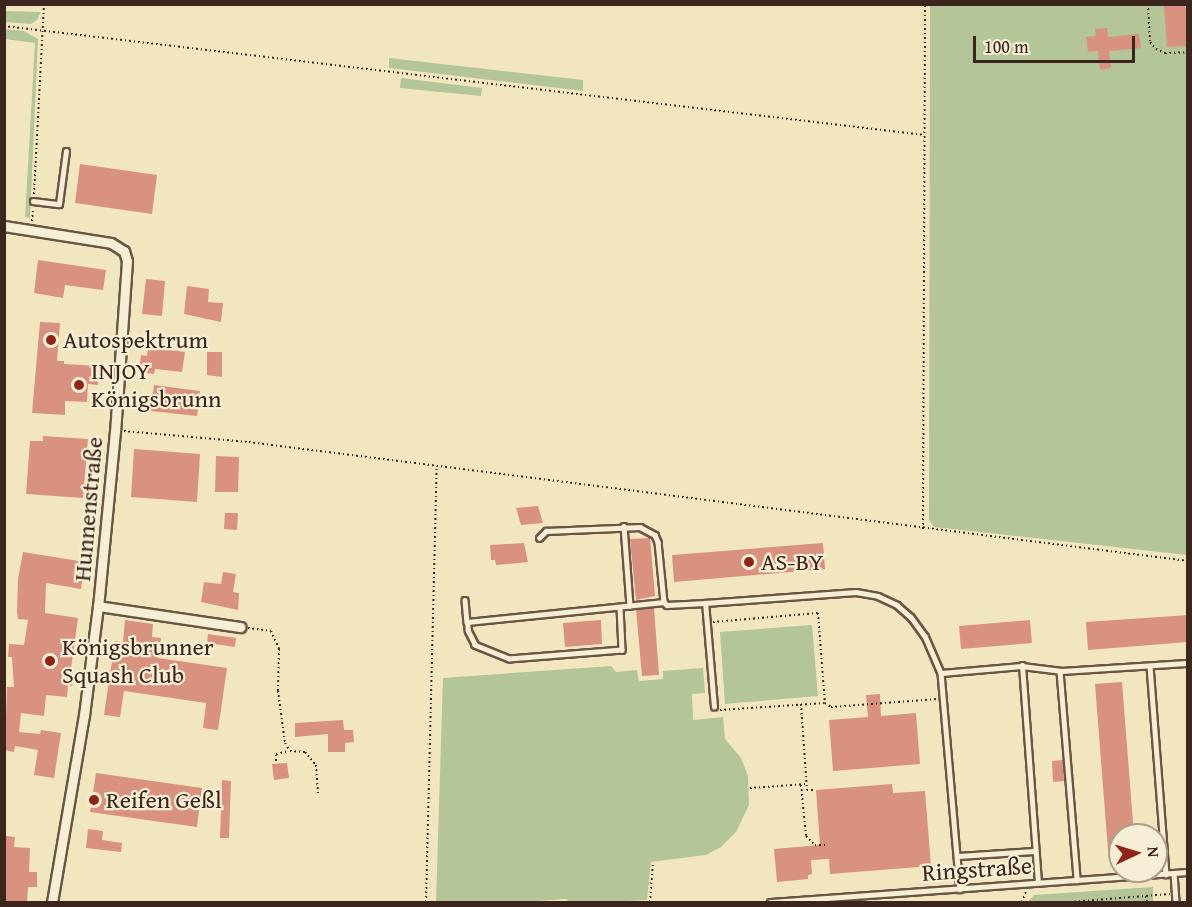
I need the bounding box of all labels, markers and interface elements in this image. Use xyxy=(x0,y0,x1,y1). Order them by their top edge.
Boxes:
scale bar xyxy=(976,24,1138,62)
text: 100 m xyxy=(984,33,1029,60)
place label: Autospektrum xyxy=(63,326,208,354)
marker: Autospektrum xyxy=(44,333,58,347)
place label: INJOY Königsbrunn xyxy=(91,357,221,413)
marker: INJOY Königsbrunn xyxy=(72,378,86,392)
street label: Hunnenstraße xyxy=(67,436,109,582)
place label: AS-BY xyxy=(761,548,824,576)
marker: AS-BY xyxy=(742,555,756,569)
place label: Königsbrunner Squash Club xyxy=(62,633,214,689)
marker: Königsbrunner Squash Club xyxy=(43,654,57,668)
place label: Reifen Geßl xyxy=(106,786,222,814)
marker: Reifen Geßl xyxy=(87,793,101,807)
north arrow xyxy=(1108,823,1168,883)
text: N xyxy=(1142,846,1166,858)
street label: Ringstraße xyxy=(921,851,1033,887)

